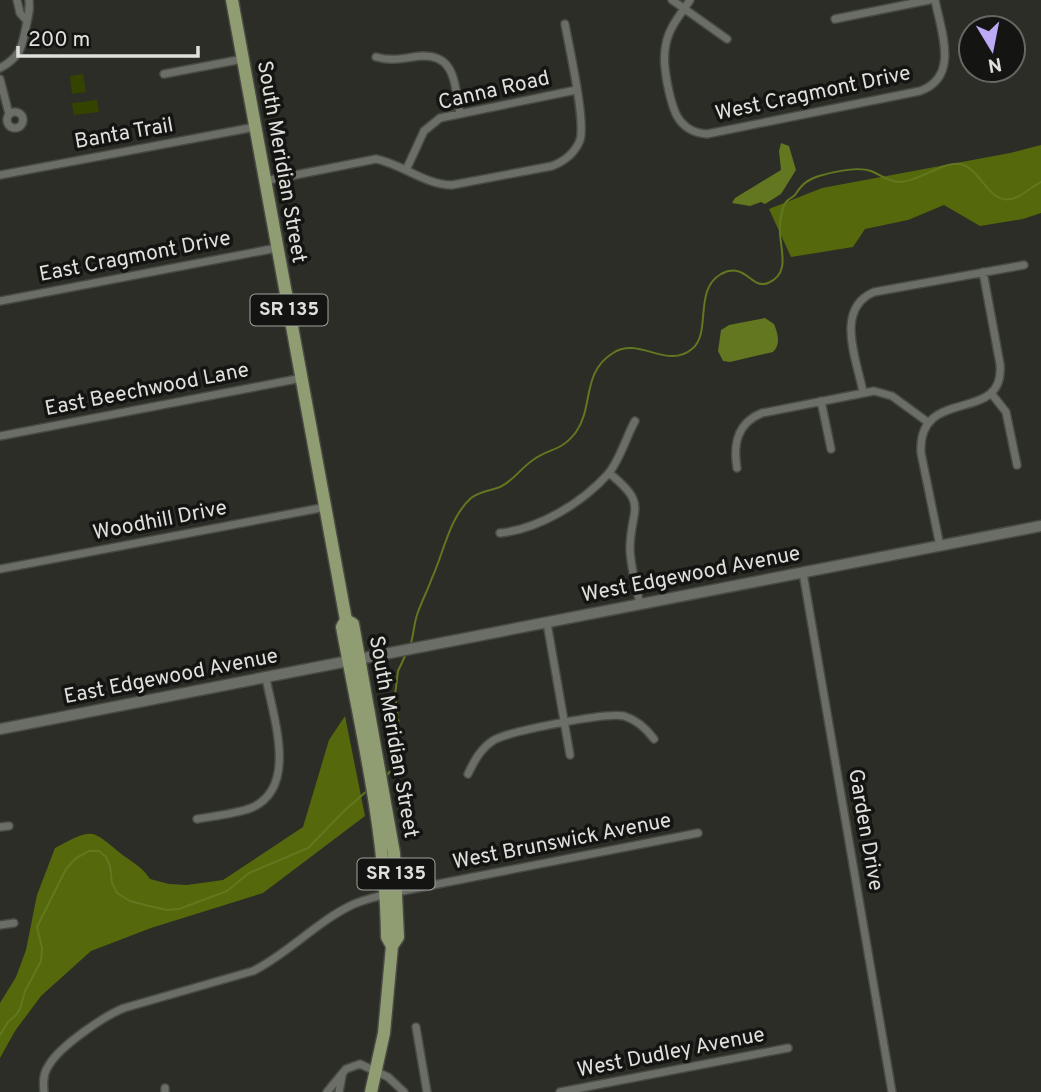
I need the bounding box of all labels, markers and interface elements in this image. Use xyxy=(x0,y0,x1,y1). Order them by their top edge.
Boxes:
scale bar xyxy=(18,14,198,58)
north arrow xyxy=(957,14,1027,84)
text: 200 m xyxy=(28,27,90,54)
text: N xyxy=(986,51,1003,77)
street label: South Meridian Street xyxy=(250,59,312,265)
street label: West Cragmont Drive xyxy=(713,60,913,128)
street label: Canna Road xyxy=(436,65,552,117)
street label: Banta Trail xyxy=(73,112,175,156)
street label: East Cragmont Drive xyxy=(37,225,233,289)
road number: SR 135 xyxy=(250,294,328,326)
street label: East Beechwood Lane xyxy=(43,357,251,423)
street label: Woodhill Drive xyxy=(91,495,229,547)
street label: West Edgewood Avenue xyxy=(579,541,803,609)
street label: South Meridian Street xyxy=(362,634,424,840)
street label: East Edgewood Avenue xyxy=(62,643,280,711)
street label: Garden Drive xyxy=(841,767,889,893)
street label: West Brunswick Avenue xyxy=(450,808,674,876)
road number: SR 135 xyxy=(358,859,434,890)
street label: West Dudley Avenue xyxy=(575,1022,767,1084)

